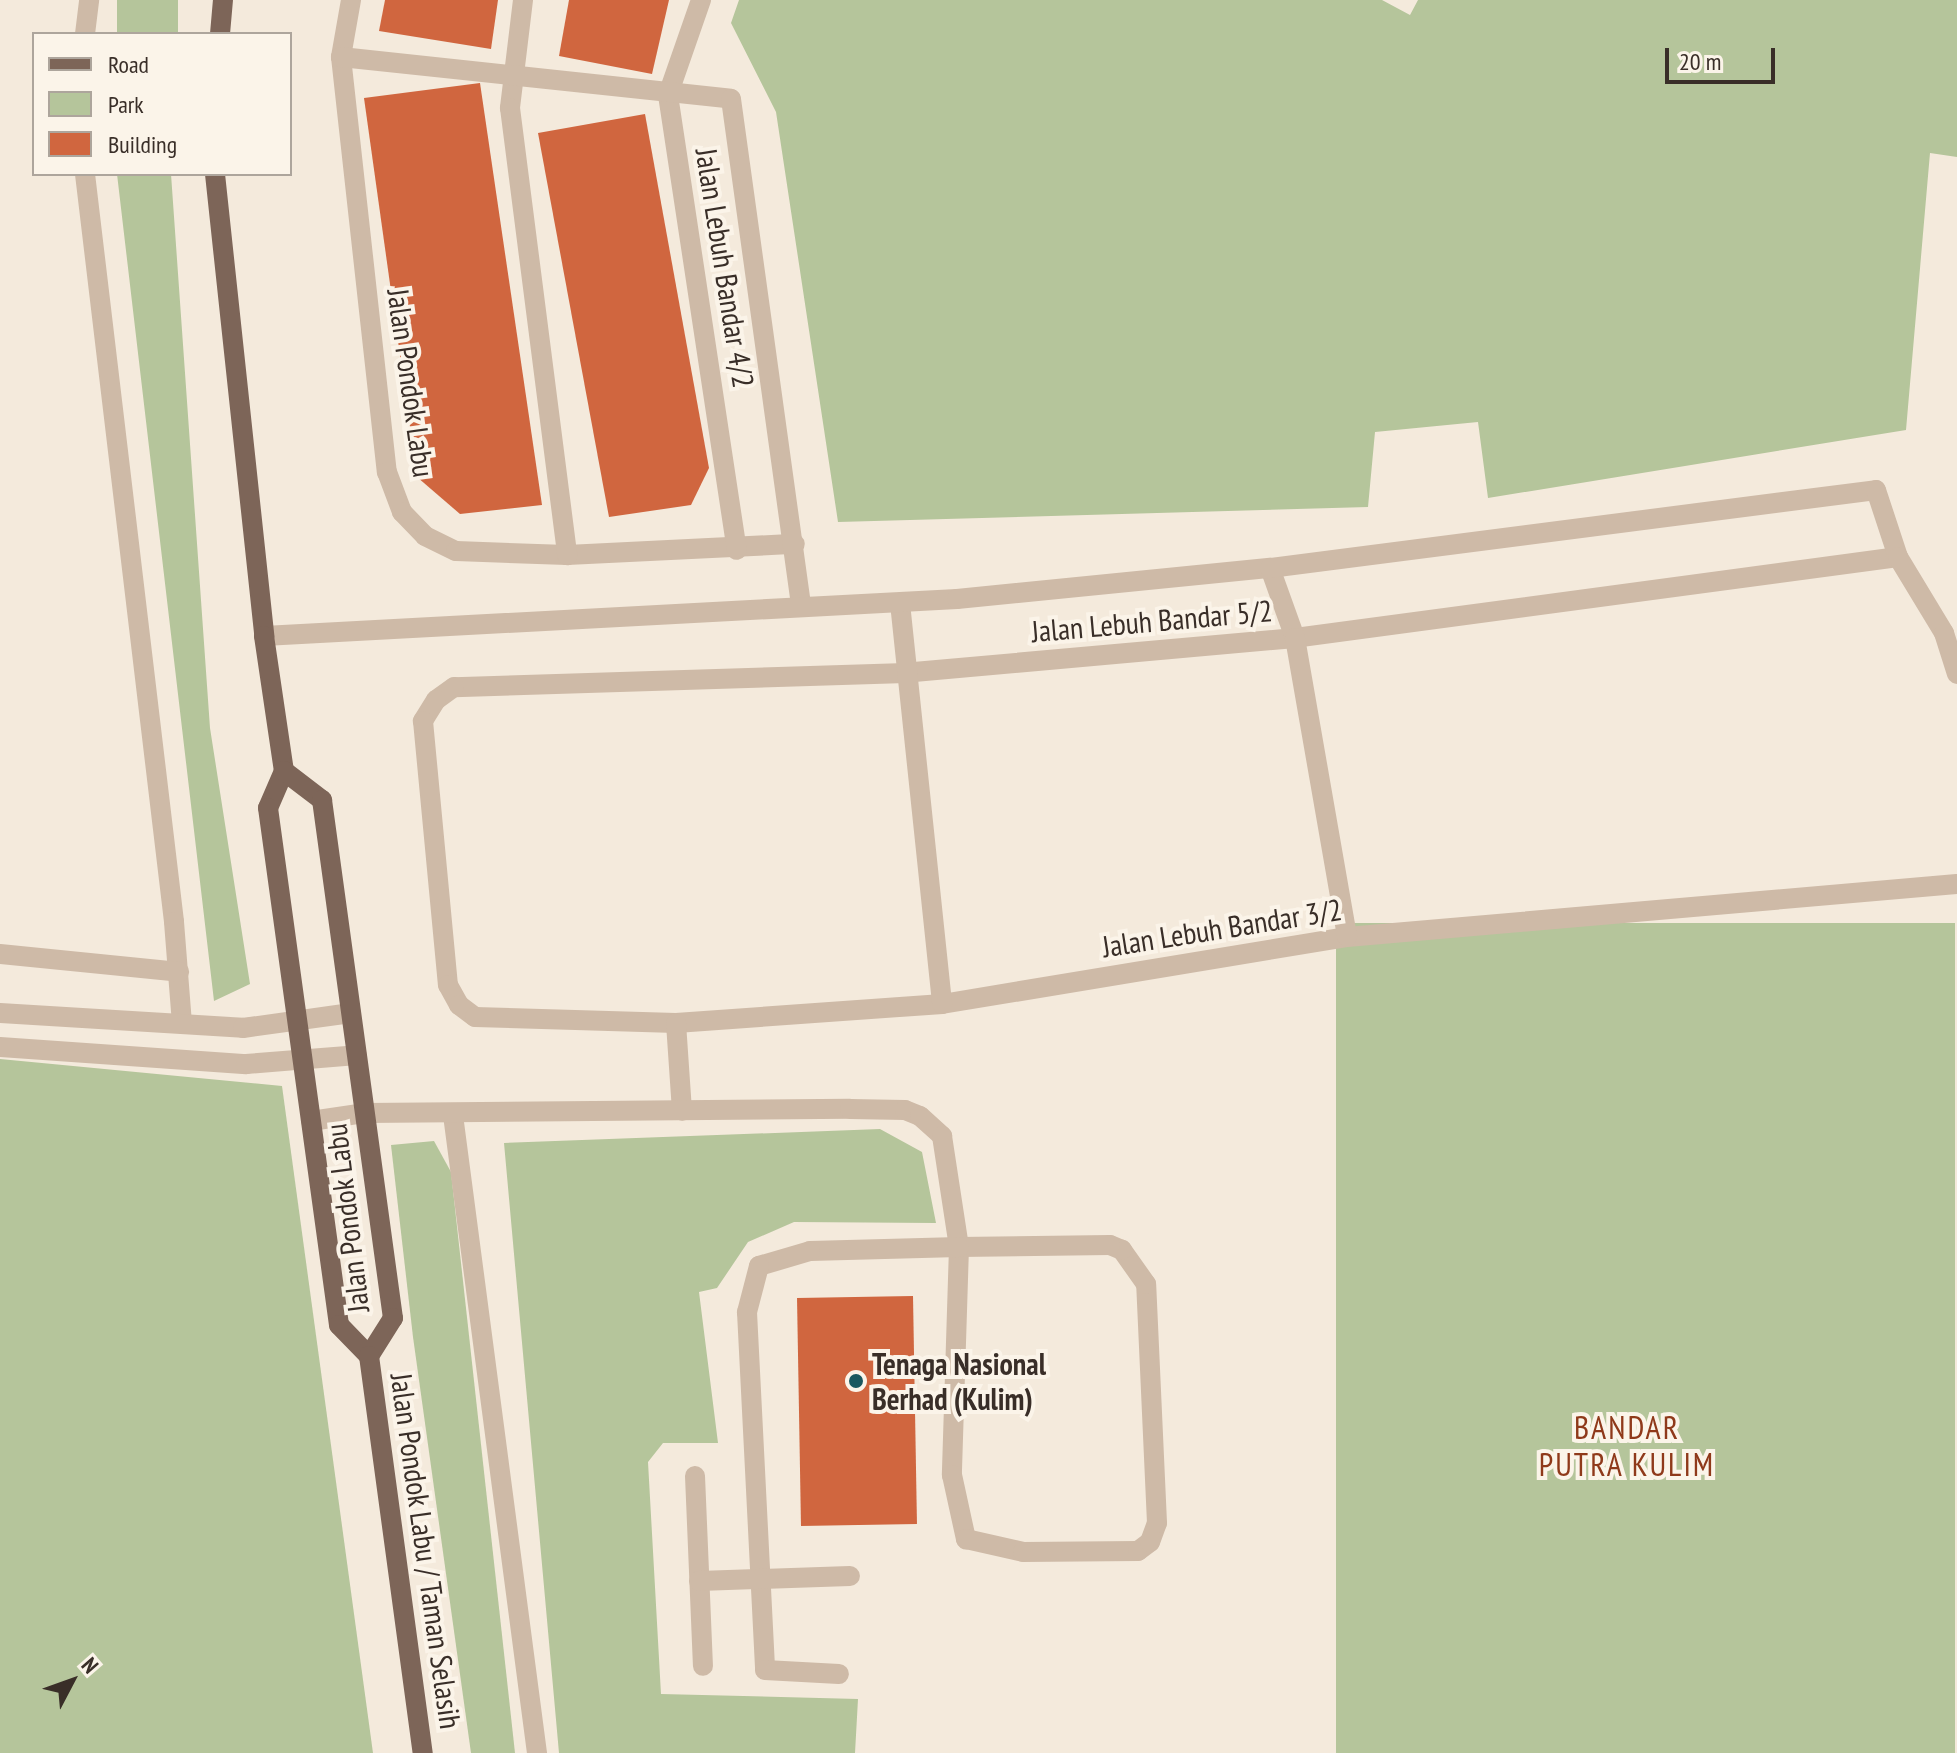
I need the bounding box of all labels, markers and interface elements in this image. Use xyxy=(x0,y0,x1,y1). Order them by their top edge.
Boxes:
legend xyxy=(32,32,292,176)
scale bar xyxy=(1669,32,1779,82)
text: 20 m xyxy=(1679,46,1721,77)
text: Road xyxy=(108,49,149,80)
text: Park xyxy=(108,89,144,120)
text: Building xyxy=(108,129,177,160)
street label: Jalan Lebuh Bandar 4/2 xyxy=(688,146,762,390)
street label: Jalan Pondok Labu xyxy=(380,286,442,480)
street label: Jalan Lebuh Bandar 5/2 xyxy=(1030,593,1274,649)
street label: Jalan Lebuh Bandar 3/2 xyxy=(1100,891,1344,965)
street label: Jalan Pondok Labu xyxy=(318,1121,376,1315)
place label: Tenaga Nasional Berhad (Kulim) xyxy=(872,1346,1046,1416)
street label: Jalan Pondok Labu / Taman Selasih xyxy=(383,1370,469,1732)
marker: Tenaga Nasional Berhad (Kulim) xyxy=(847,1372,865,1390)
district label: BANDAR PUTRA KULIM xyxy=(1538,1409,1716,1484)
north arrow xyxy=(32,1641,112,1721)
text: N xyxy=(76,1652,105,1679)

